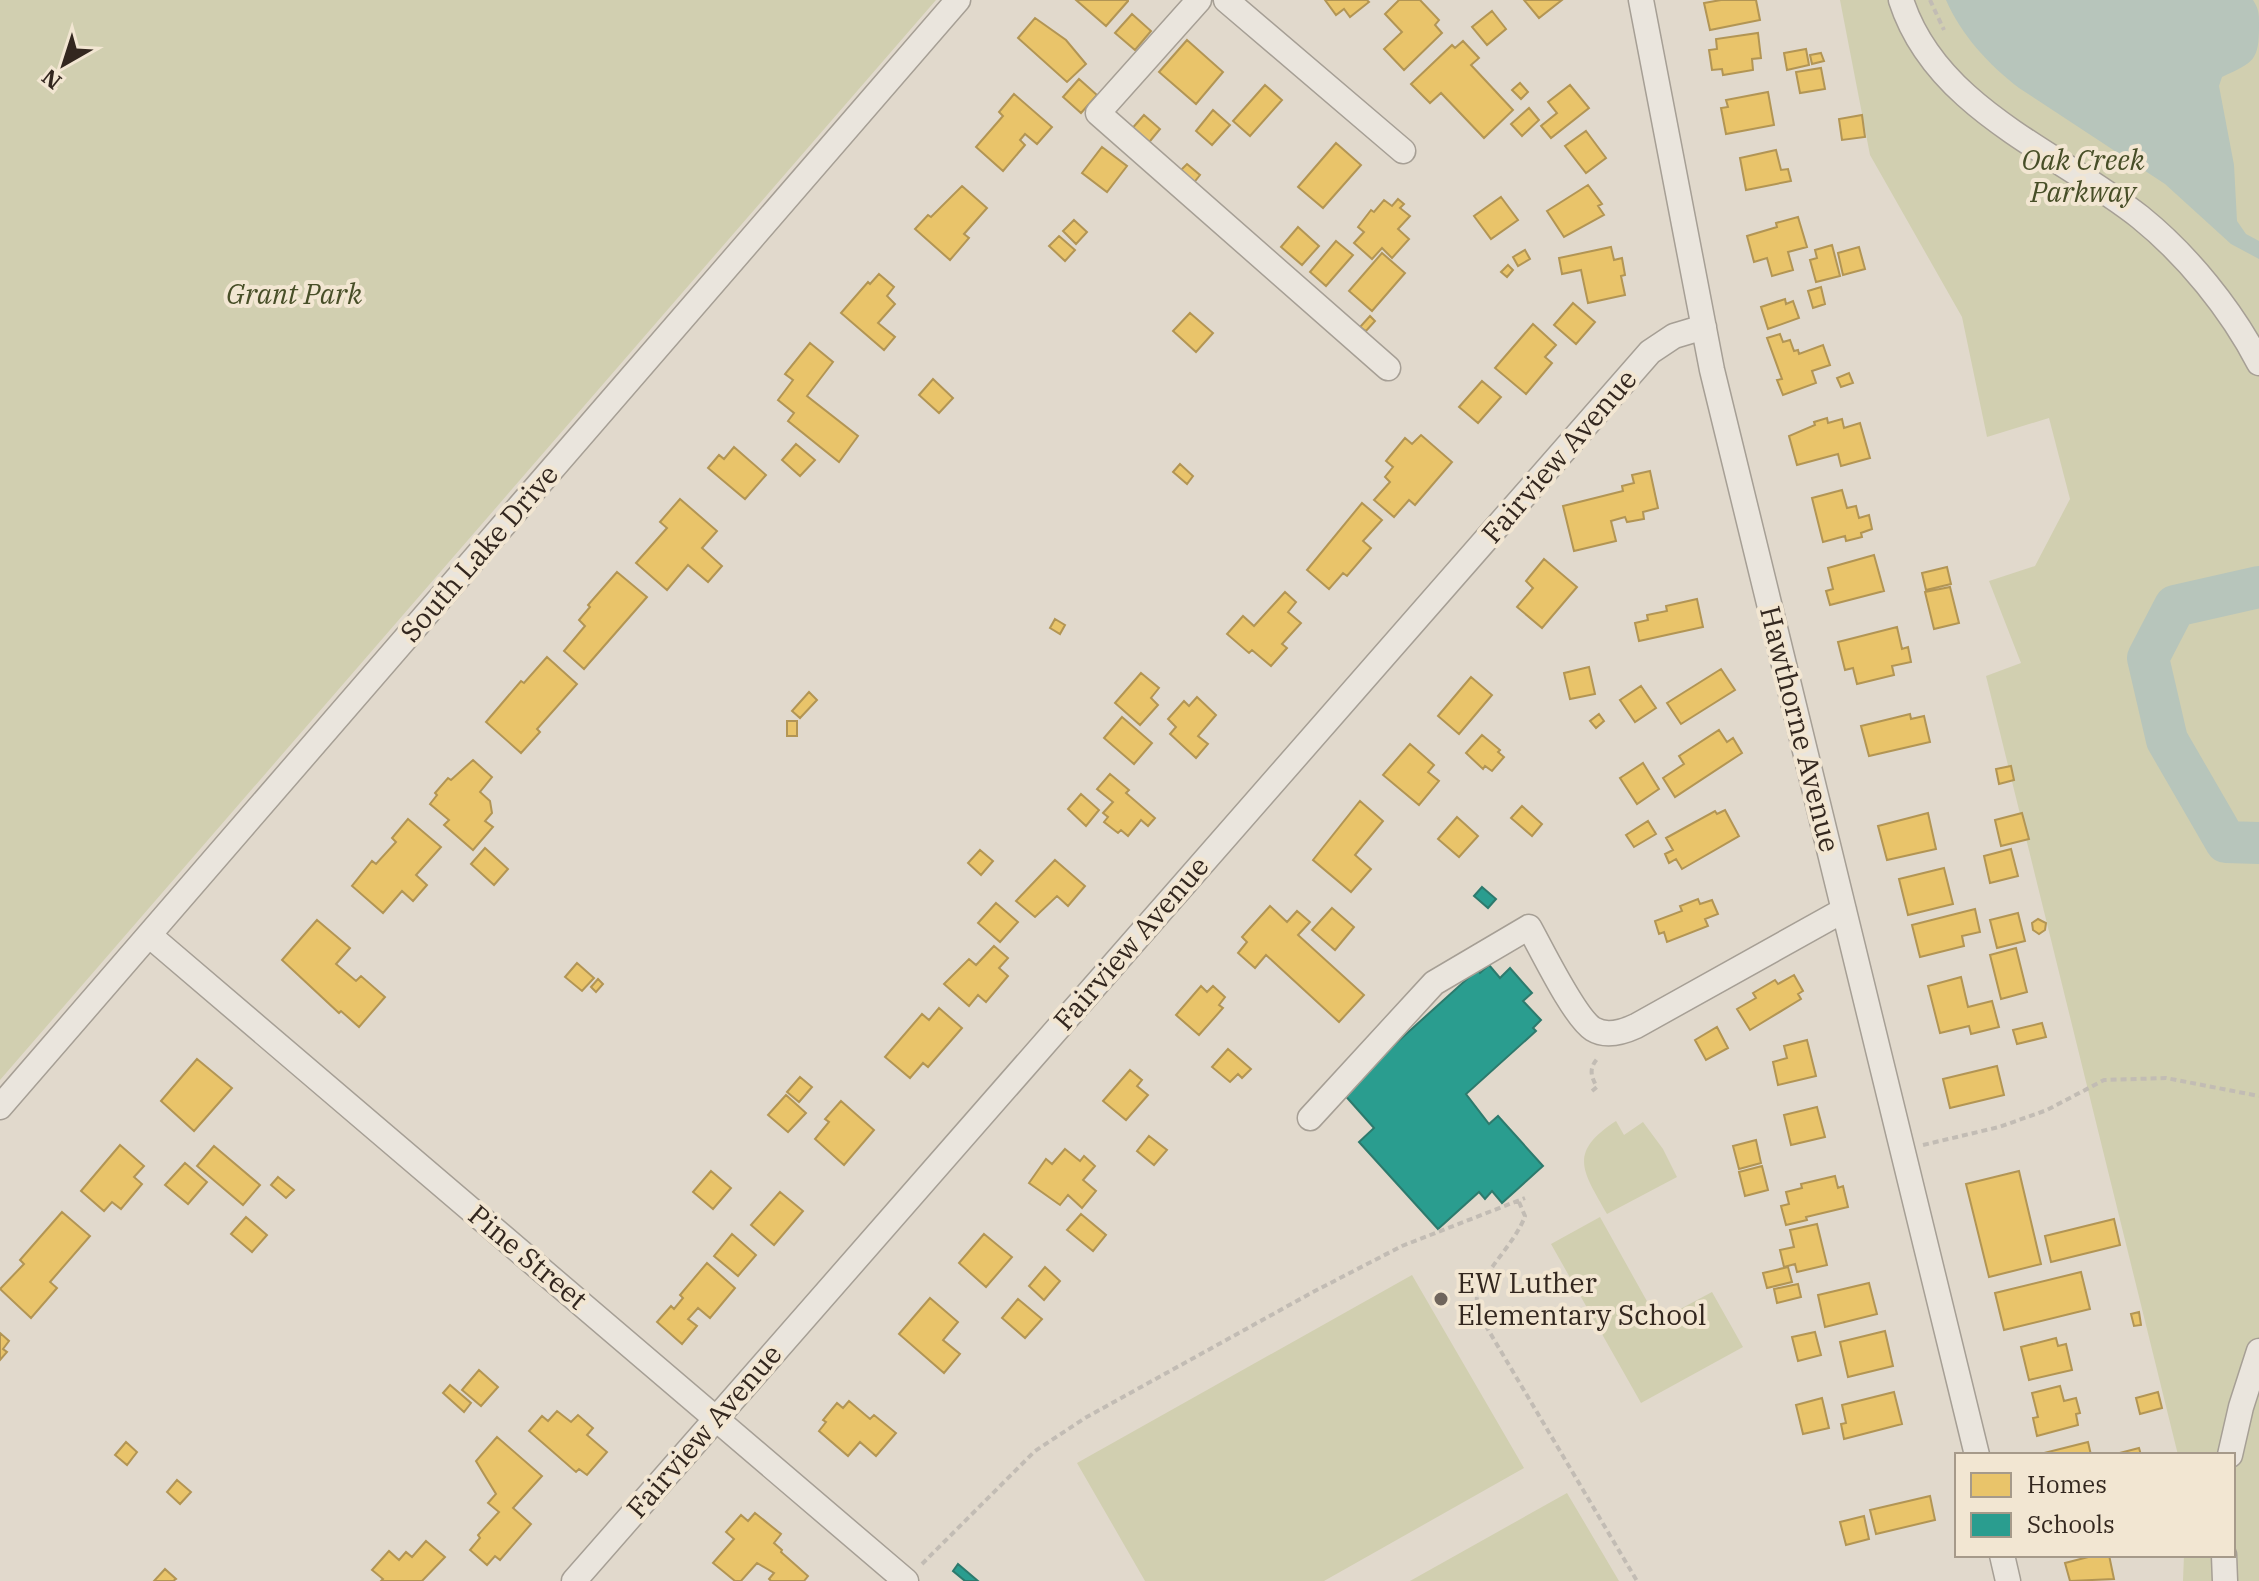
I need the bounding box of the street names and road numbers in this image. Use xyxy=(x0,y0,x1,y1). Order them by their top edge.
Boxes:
street label: Fairview Avenue xyxy=(1473,361,1644,551)
street label: South Lake Drive xyxy=(391,456,566,649)
street label: Hawthorne Avenue xyxy=(1752,602,1849,856)
street label: Fairview Avenue xyxy=(1045,848,1216,1038)
street label: Pine Street xyxy=(461,1196,596,1317)
street label: Fairview Avenue xyxy=(618,1336,789,1526)

